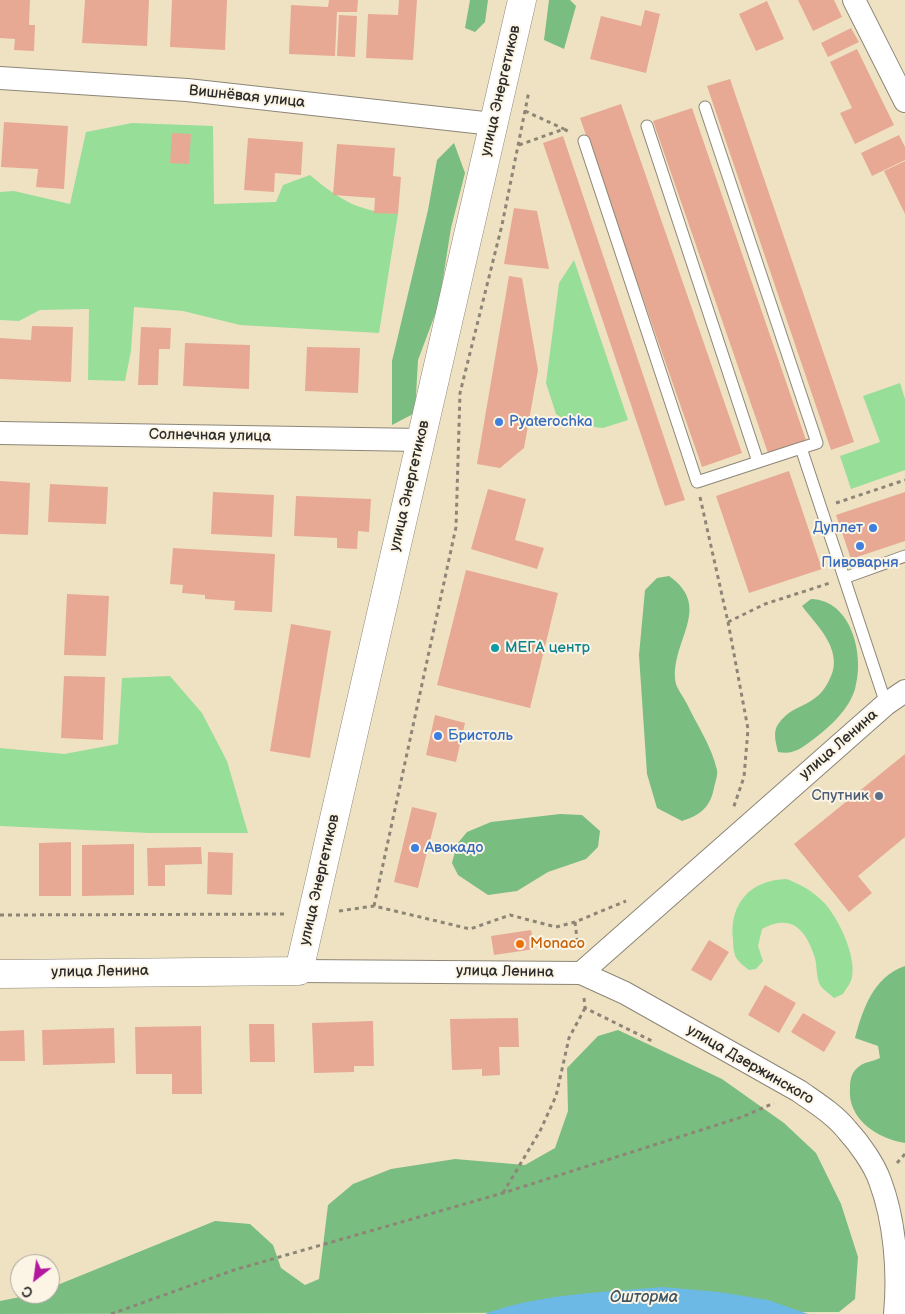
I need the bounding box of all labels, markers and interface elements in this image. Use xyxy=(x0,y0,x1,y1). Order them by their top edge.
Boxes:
street label: улица Энергетиков xyxy=(477,24,525,158)
street label: Вишнёвая улица xyxy=(188,82,306,112)
place label: Pyaterochka xyxy=(509,413,592,431)
marker: Pyaterochka xyxy=(493,416,505,428)
street label: улица Энергетиков xyxy=(386,419,434,553)
street label: Солнечная улица xyxy=(149,426,271,446)
place label: Дуплет xyxy=(813,519,863,537)
marker: Дуплет xyxy=(867,522,879,534)
marker: Пивоварня xyxy=(854,540,866,552)
place label: Пивоварня xyxy=(821,554,899,572)
place label: МЕГА центр xyxy=(505,639,590,657)
marker: МЕГА центр xyxy=(489,642,501,654)
street label: улица Ленина xyxy=(796,706,882,784)
place label: Бристоль xyxy=(448,727,513,745)
marker: Бристоль xyxy=(432,730,444,742)
place label: Спутник xyxy=(811,787,869,805)
marker: Спутник xyxy=(873,790,885,802)
street label: улица Энергетиков xyxy=(296,813,344,947)
place label: Авокадо xyxy=(425,839,483,857)
marker: Авокадо xyxy=(409,842,421,854)
place label: Monaco xyxy=(530,935,585,953)
marker: Monaco xyxy=(514,938,526,950)
street label: улица Ленина xyxy=(51,962,149,982)
street label: улица Ленина xyxy=(456,962,554,982)
street label: улица Дзержинского xyxy=(683,1021,817,1109)
north arrow xyxy=(10,1254,60,1304)
text: С xyxy=(19,1282,36,1301)
water label: Ошторма xyxy=(610,1288,678,1308)

